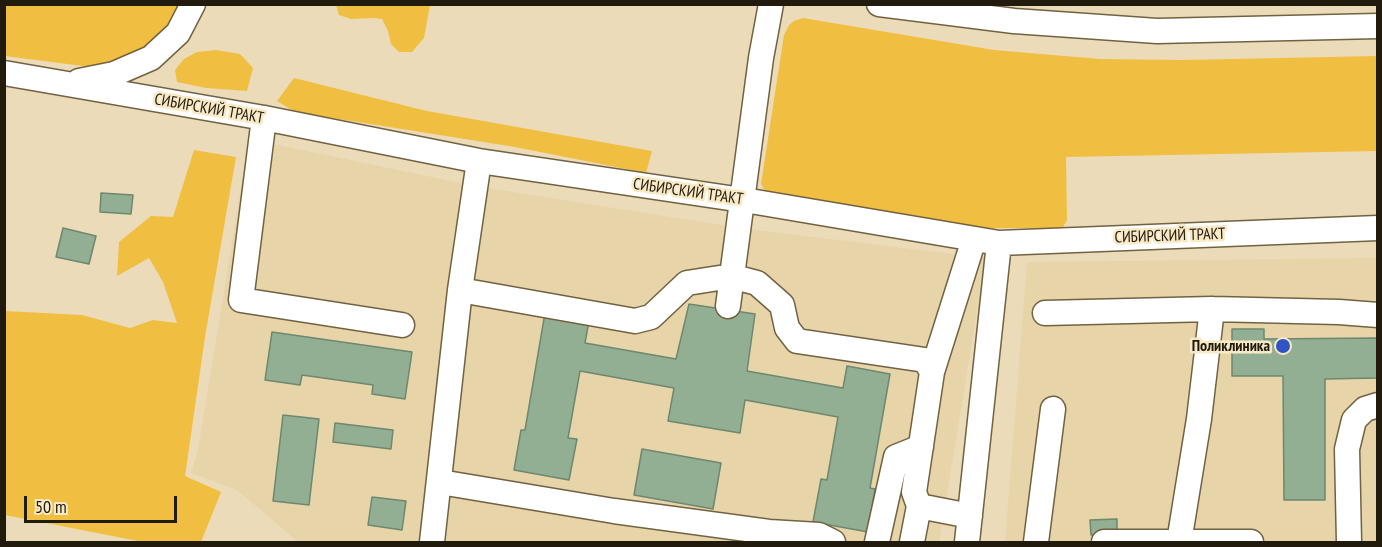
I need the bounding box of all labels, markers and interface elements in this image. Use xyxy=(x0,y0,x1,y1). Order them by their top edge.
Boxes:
street label: СИБИРСКИЙ ТРАКТ xyxy=(153,90,265,128)
street label: СИБИРСКИЙ ТРАКТ xyxy=(632,175,744,209)
street label: СИБИРСКИЙ ТРАКТ xyxy=(1114,224,1226,248)
place label: Поликлиника xyxy=(1192,336,1270,356)
marker: Поликлиника xyxy=(1274,337,1292,355)
scale bar xyxy=(27,484,180,522)
text: 50 m xyxy=(35,495,67,518)

